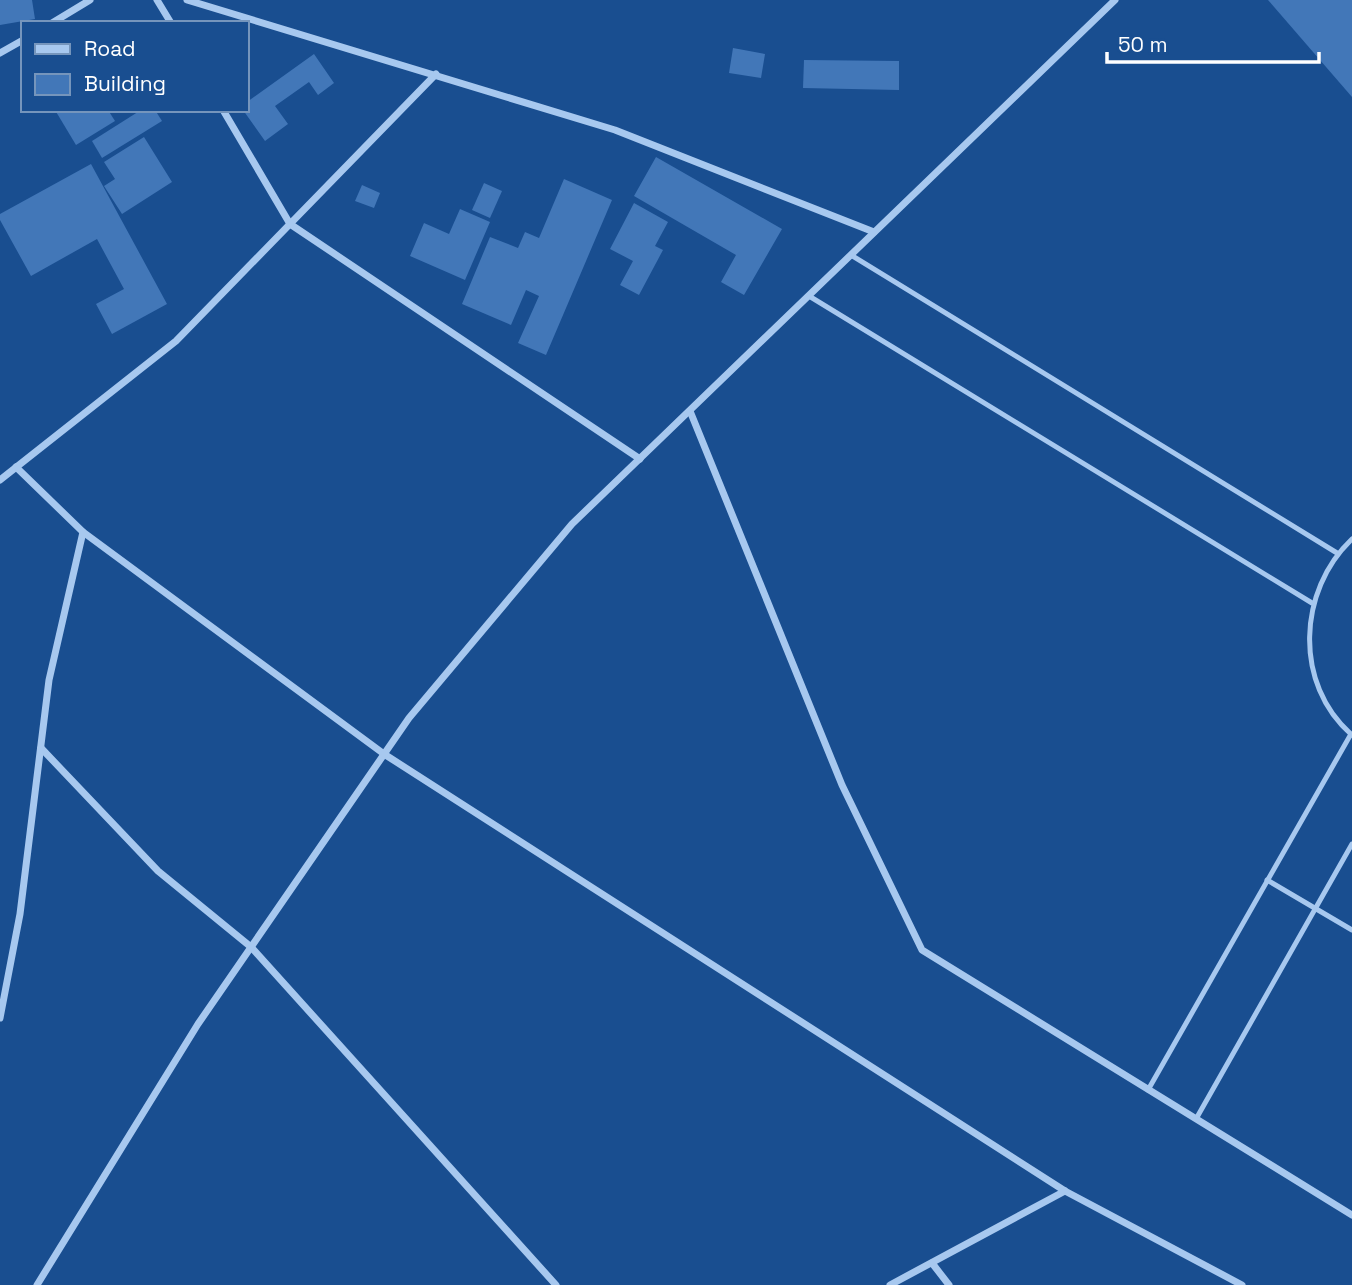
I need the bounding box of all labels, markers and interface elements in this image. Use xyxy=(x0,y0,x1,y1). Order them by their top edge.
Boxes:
legend xyxy=(21,21,248,112)
scale bar xyxy=(1107,21,1319,65)
text: 50 m xyxy=(1118,31,1168,58)
text: Road xyxy=(84,35,136,62)
text: Building xyxy=(84,70,166,97)

